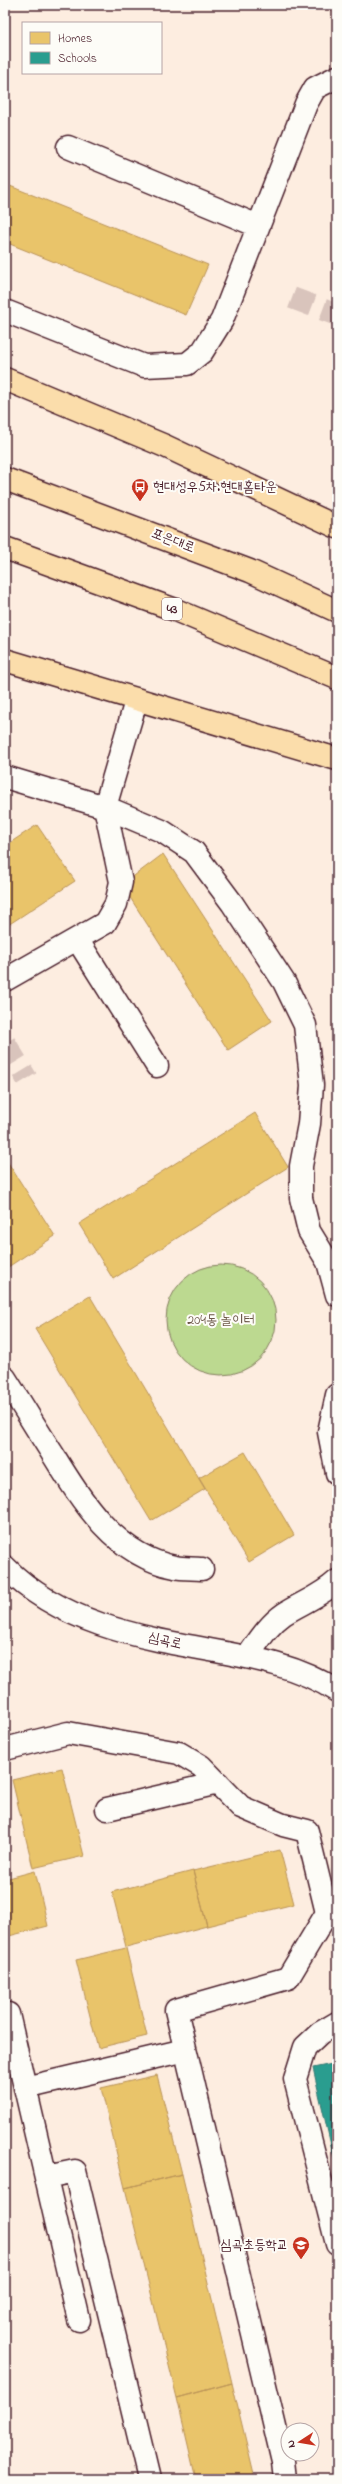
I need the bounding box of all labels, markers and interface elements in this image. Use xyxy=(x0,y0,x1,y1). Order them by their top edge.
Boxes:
legend xyxy=(22,22,162,74)
text: Homes xyxy=(58,30,92,48)
text: Schools xyxy=(58,50,97,68)
bus stop icon: 현대성우5차.현대홈타운 xyxy=(130,477,150,502)
place label: 현대성우5차.현대홈타운 xyxy=(153,477,277,498)
street label: 포은대로 xyxy=(148,523,198,559)
road number: 43 xyxy=(162,598,182,620)
park label: 204동 놀이터 xyxy=(187,1310,255,1331)
street label: 심곡로 xyxy=(146,1627,184,1655)
place label: 심곡초등학교 xyxy=(220,2235,288,2256)
school or university icon: 심곡초등학교 xyxy=(291,2235,311,2260)
north arrow xyxy=(280,2422,320,2462)
text: N xyxy=(283,2439,300,2449)

